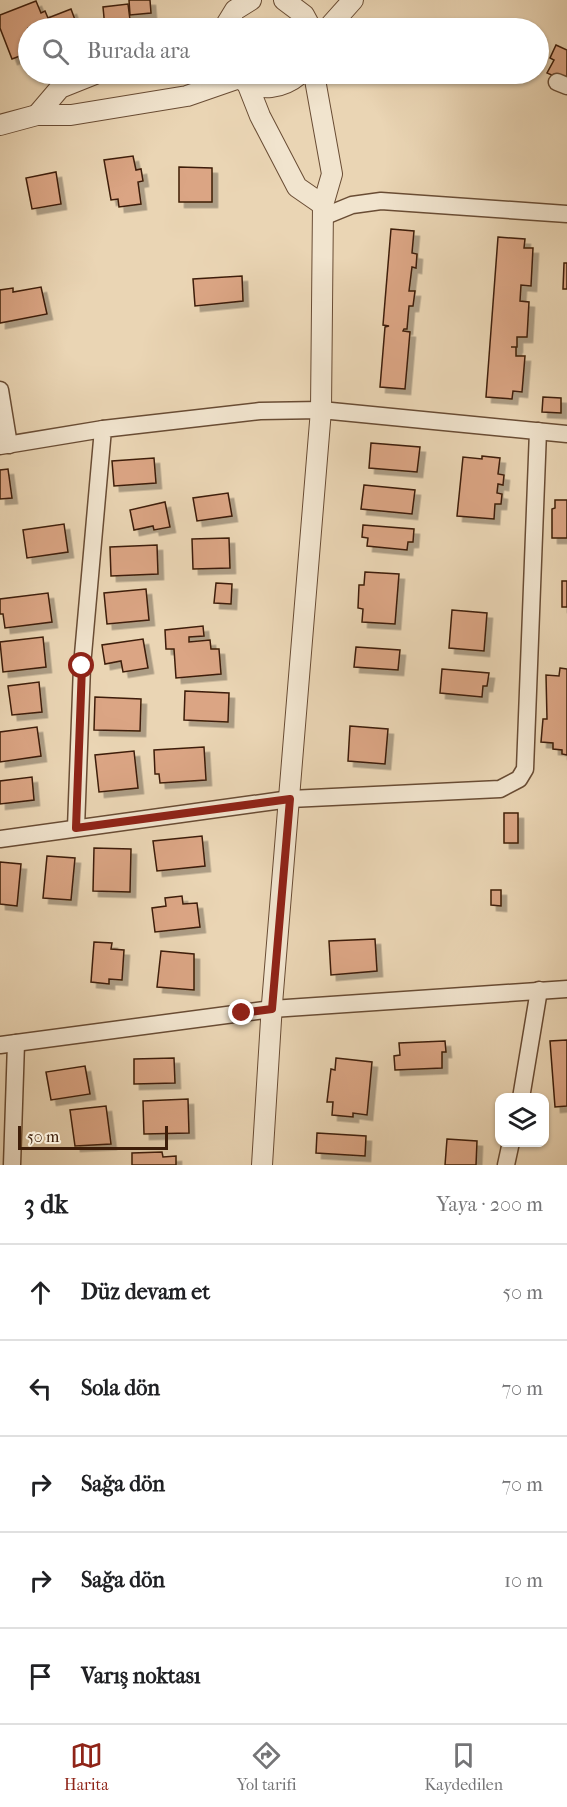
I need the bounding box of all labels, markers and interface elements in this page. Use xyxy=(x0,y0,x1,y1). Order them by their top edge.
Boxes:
search box xyxy=(18,18,549,84)
icon: search xyxy=(39,35,72,68)
text: Burada ara xyxy=(87,38,190,64)
route start xyxy=(68,652,94,678)
route end xyxy=(228,999,254,1025)
map controls xyxy=(495,1093,549,1147)
button: layers xyxy=(495,1093,549,1147)
scale bar xyxy=(18,1123,168,1150)
text: 50 m xyxy=(27,1127,59,1146)
text: 3 dk xyxy=(24,1189,68,1220)
text: Yaya · 200 m xyxy=(437,1193,543,1216)
icon: ahead xyxy=(24,1276,57,1309)
text: Düz devam et xyxy=(81,1279,210,1305)
text: 50 m xyxy=(502,1281,543,1304)
icon: left xyxy=(24,1372,57,1405)
text: Sola dön xyxy=(81,1375,160,1401)
text: 70 m xyxy=(501,1377,543,1400)
icon: right xyxy=(24,1468,57,1501)
text: Sağa dön xyxy=(81,1471,165,1497)
text: 70 m xyxy=(501,1473,543,1496)
icon: right xyxy=(24,1564,57,1597)
text: Sağa dön xyxy=(81,1567,165,1593)
text: 10 m xyxy=(504,1569,543,1592)
icon: arrive xyxy=(24,1660,57,1693)
text: Varış noktası xyxy=(81,1663,200,1689)
tab: Harita xyxy=(64,1739,109,1794)
tab: Yol tarifi xyxy=(237,1739,297,1794)
tab: Kaydedilen xyxy=(425,1739,503,1794)

